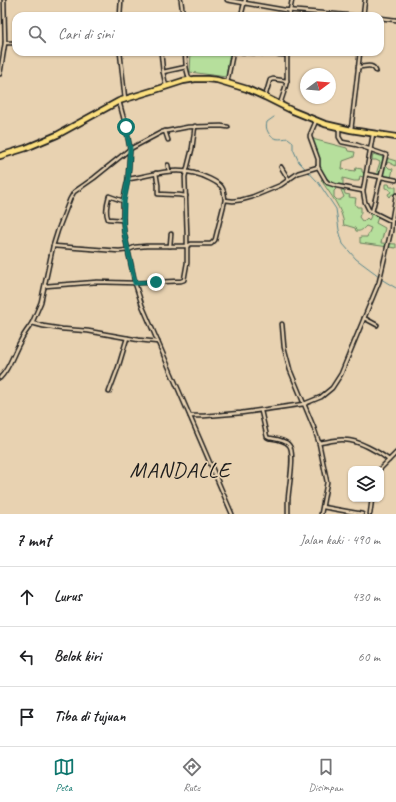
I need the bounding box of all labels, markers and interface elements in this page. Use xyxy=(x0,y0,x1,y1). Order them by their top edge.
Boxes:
search box xyxy=(12,12,384,56)
icon: search xyxy=(26,23,48,45)
text: Cari di sini xyxy=(58,25,113,44)
north arrow xyxy=(300,68,336,104)
route start xyxy=(117,118,135,136)
route end xyxy=(147,273,165,291)
district label: MANDALLE xyxy=(130,456,233,484)
map controls xyxy=(348,466,384,502)
button: layers xyxy=(348,466,384,502)
text: 7 mnt xyxy=(16,530,51,551)
text: Jalan kaki · 490 m xyxy=(300,532,380,548)
icon: ahead xyxy=(16,586,38,608)
text: Lurus xyxy=(54,587,82,606)
text: 430 m xyxy=(352,589,380,605)
icon: left xyxy=(16,646,38,668)
text: Belok kiri xyxy=(54,647,101,666)
text: 60 m xyxy=(358,649,380,665)
icon: arrive xyxy=(16,706,38,728)
text: Tiba di tujuan xyxy=(54,707,125,726)
tab: Peta xyxy=(53,756,75,794)
tab: Rute xyxy=(181,756,203,794)
tab: Disimpan xyxy=(308,756,343,794)

